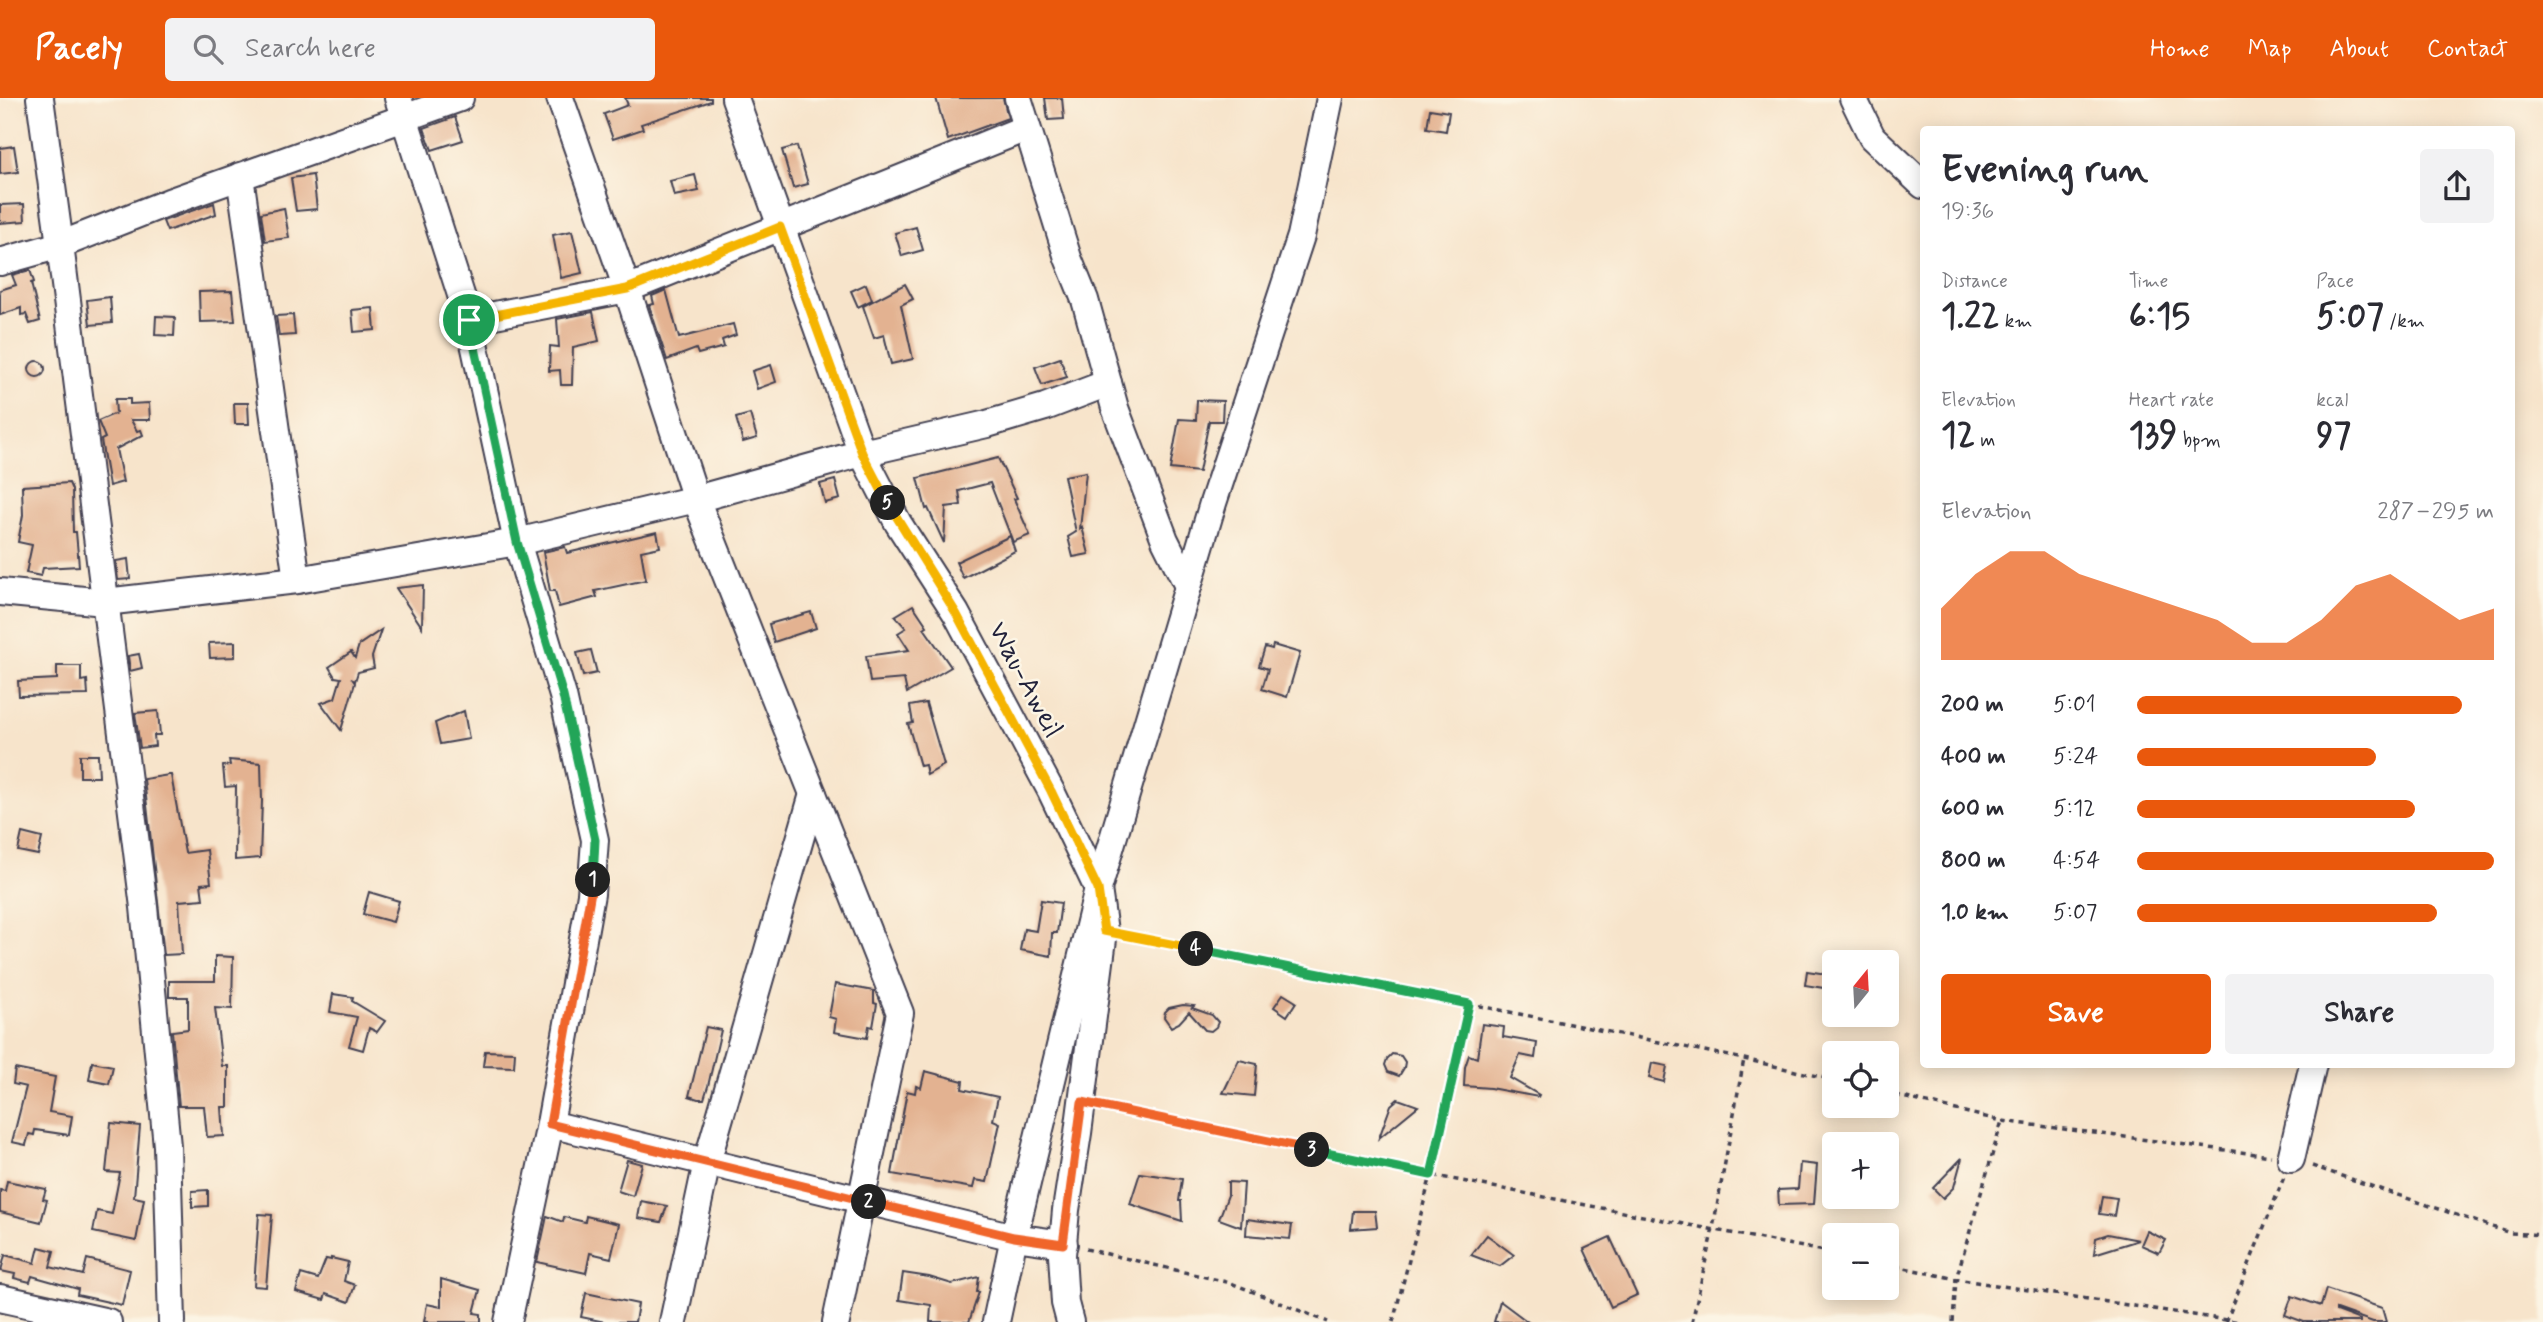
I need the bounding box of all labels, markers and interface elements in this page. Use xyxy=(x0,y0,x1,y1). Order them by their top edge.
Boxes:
search box xyxy=(165,18,655,81)
text: Pacely xyxy=(35,27,123,71)
icon: search xyxy=(189,30,227,68)
text: Search here xyxy=(245,32,376,66)
text: Home xyxy=(2150,34,2210,65)
text: Map xyxy=(2248,34,2292,65)
text: About xyxy=(2330,34,2389,65)
text: Contact xyxy=(2427,34,2508,65)
text: Evening run xyxy=(1941,146,2148,195)
button: share xyxy=(2420,149,2494,223)
text: 19:36 xyxy=(1941,197,1994,227)
text: Distance xyxy=(1941,269,2008,294)
text: Time xyxy=(2129,269,2168,294)
text: Pace xyxy=(2316,269,2354,294)
pin xyxy=(439,290,499,350)
text: 1.22 xyxy=(1941,294,2000,340)
text: 6:15 xyxy=(2129,294,2190,340)
text: 5:07 xyxy=(2316,294,2384,340)
icon: arrive xyxy=(450,301,488,339)
text: km xyxy=(2000,309,2032,334)
text: /km xyxy=(2384,309,2425,334)
text: Elevation xyxy=(1941,388,2016,413)
text: Heart rate xyxy=(2129,388,2214,413)
text: kcal xyxy=(2316,388,2348,413)
text: 12 xyxy=(1941,413,1975,459)
text: 139 xyxy=(2129,413,2178,459)
text: 97 xyxy=(2316,413,2351,459)
text: m xyxy=(1975,428,1995,453)
text: bpm xyxy=(2178,428,2221,453)
pin: 5 xyxy=(870,486,906,520)
text: 5 xyxy=(882,490,893,515)
text: Elevation xyxy=(1941,497,2032,527)
text: 287–295 m xyxy=(2377,497,2494,527)
street label: Wau-Aweil xyxy=(979,616,1071,745)
text: 200 m xyxy=(1941,690,2004,720)
text: 5:01 xyxy=(2053,690,2096,720)
text: 400 m xyxy=(1941,742,2006,772)
text: 5:24 xyxy=(2053,742,2098,772)
text: 600 m xyxy=(1941,794,2004,824)
text: 5:12 xyxy=(2053,794,2095,824)
text: 800 m xyxy=(1941,846,2005,876)
text: 4:54 xyxy=(2053,846,2100,876)
pin: 1 xyxy=(576,862,610,898)
text: 1 xyxy=(588,867,597,892)
text: 1.0 km xyxy=(1941,898,2009,928)
text: 5:07 xyxy=(2053,898,2097,928)
pin: 4 xyxy=(1178,932,1214,966)
text: 4 xyxy=(1190,936,1201,961)
north arrow xyxy=(1822,950,1899,1027)
map controls xyxy=(1822,950,1899,1300)
button: Save xyxy=(1941,974,2211,1054)
button: Share xyxy=(2225,974,2494,1054)
button: locate xyxy=(1822,1041,1899,1118)
pin: 3 xyxy=(1294,1132,1330,1168)
button: + xyxy=(1822,1132,1899,1209)
text: 3 xyxy=(1307,1137,1316,1162)
pin: 2 xyxy=(852,1184,886,1220)
text: 2 xyxy=(864,1189,873,1214)
button: − xyxy=(1822,1223,1899,1300)

